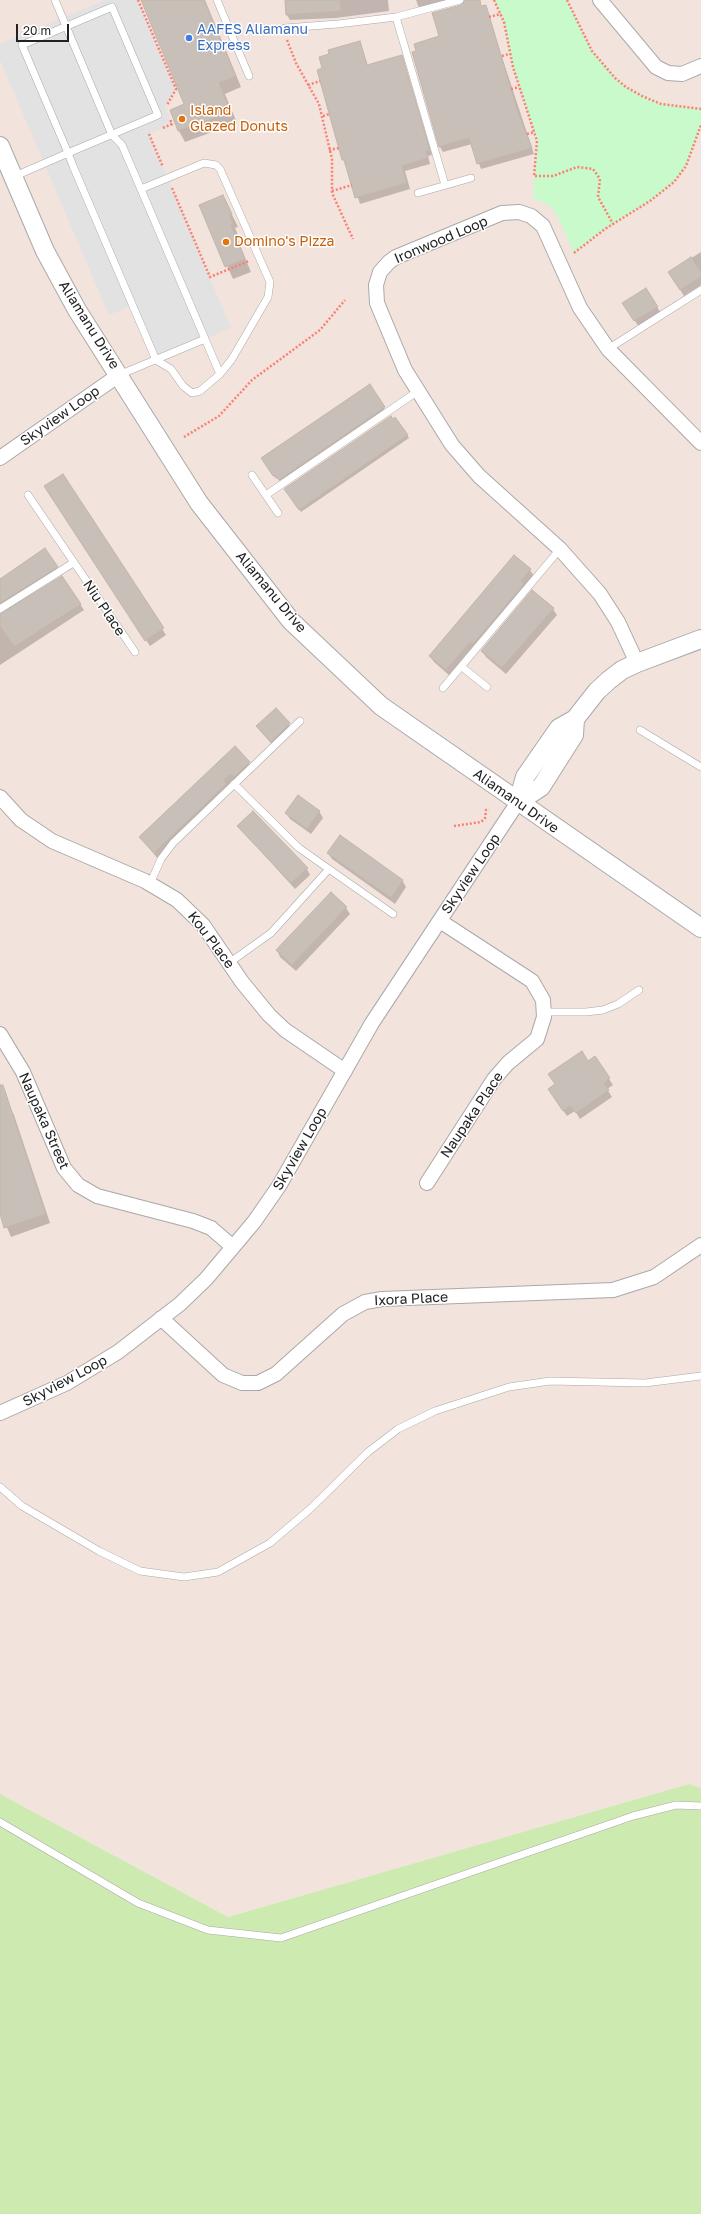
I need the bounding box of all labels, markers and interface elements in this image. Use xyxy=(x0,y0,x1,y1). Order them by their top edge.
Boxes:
scale bar xyxy=(18,16,71,42)
place label: AAFES Aliamanu Express xyxy=(197,22,308,54)
text: 20 m xyxy=(23,23,51,38)
marker: AAFES Aliamanu Express xyxy=(184,33,194,43)
place label: Island Glazed Donuts xyxy=(190,103,288,136)
marker: Island Glazed Donuts xyxy=(177,114,187,124)
street label: Ironwood Loop xyxy=(392,213,490,267)
place label: Domino's Pizza xyxy=(234,234,334,250)
marker: Domino's Pizza xyxy=(221,237,231,247)
street label: Aliamanu Drive xyxy=(55,278,123,372)
street label: Skyview Loop xyxy=(17,382,103,450)
street label: Aliamanu Drive xyxy=(232,548,310,636)
street label: Niu Place xyxy=(79,577,129,639)
street label: Aliamanu Drive xyxy=(470,765,562,837)
street label: Skyview Loop xyxy=(438,831,504,917)
street label: Kou Place xyxy=(184,908,238,972)
street label: Naupaka Place xyxy=(437,1069,507,1161)
street label: Naupaka Street xyxy=(15,1070,73,1172)
street label: Skyview Loop xyxy=(269,1105,331,1193)
street label: Ixora Place xyxy=(373,1289,449,1309)
street label: Skyview Loop xyxy=(20,1352,110,1410)

